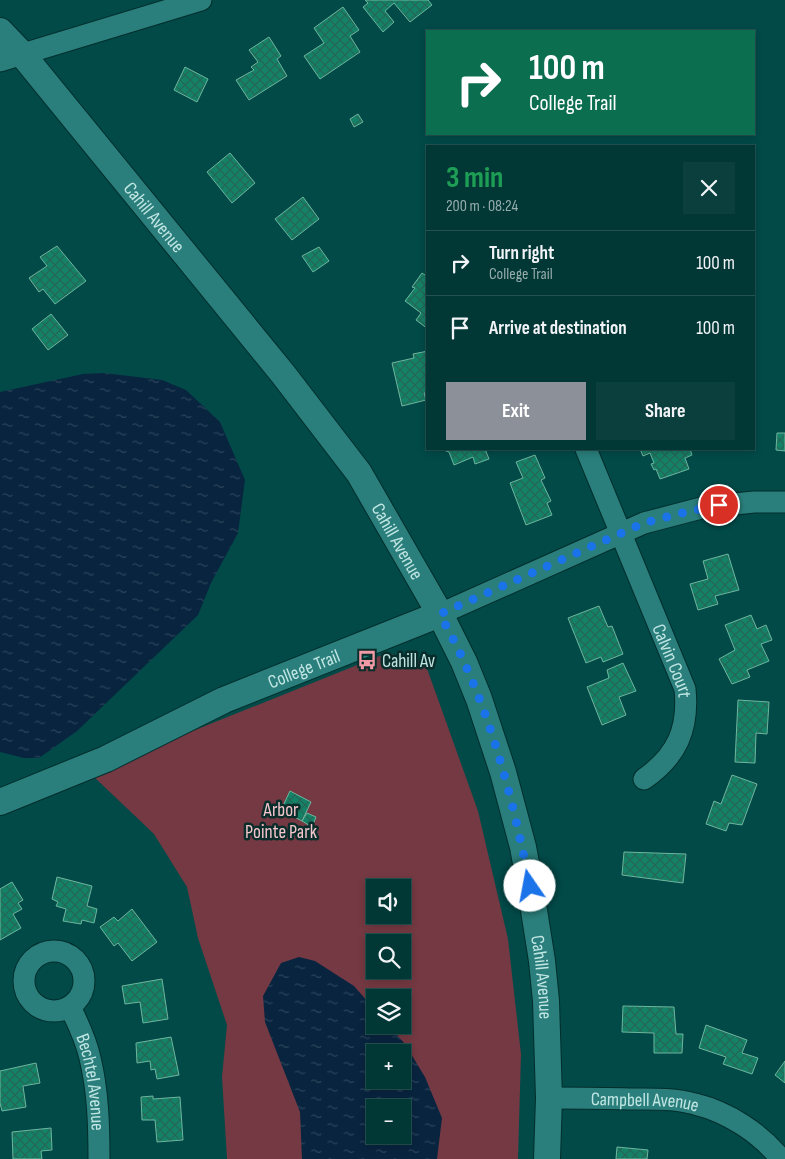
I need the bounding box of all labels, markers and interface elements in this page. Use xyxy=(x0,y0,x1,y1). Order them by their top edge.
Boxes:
text: 100 m xyxy=(529,47,605,90)
icon: right xyxy=(446,50,511,115)
text: College Trail xyxy=(529,90,617,117)
text: 3 min xyxy=(446,160,503,196)
button: close xyxy=(683,162,735,214)
street label: Cahill Avenue xyxy=(118,178,189,258)
text: 200 m · 08:24 xyxy=(446,197,518,216)
text: Turn right xyxy=(489,242,554,265)
icon: right xyxy=(446,249,474,277)
text: 100 m xyxy=(696,252,735,275)
text: College Trail xyxy=(489,265,553,284)
icon: arrive xyxy=(446,314,474,342)
text: Arrive at destination xyxy=(489,317,627,340)
text: 100 m xyxy=(696,317,735,340)
button: Exit xyxy=(446,382,586,440)
button: Share xyxy=(596,382,735,440)
pin xyxy=(698,484,740,526)
icon: arrive xyxy=(705,491,733,519)
street label: Cahill Avenue xyxy=(366,499,428,584)
street label: Calvin Court xyxy=(646,621,696,699)
street label: College Trail xyxy=(265,645,344,694)
bus stop icon: Cahill Av xyxy=(356,649,378,671)
place label: Cahill Av xyxy=(382,650,435,673)
park label: Arbor Pointe Park xyxy=(245,799,318,844)
position arrow xyxy=(503,859,555,911)
map controls xyxy=(366,879,411,1144)
button: sound xyxy=(366,879,411,924)
button: search xyxy=(366,934,411,979)
street label: Cahill Avenue xyxy=(525,934,557,1020)
button: layers xyxy=(366,989,411,1034)
street label: Bechtel Avenue xyxy=(70,1031,109,1131)
button: + xyxy=(366,1044,411,1089)
street label: Campbell Avenue xyxy=(591,1088,701,1118)
button: − xyxy=(366,1099,411,1144)

